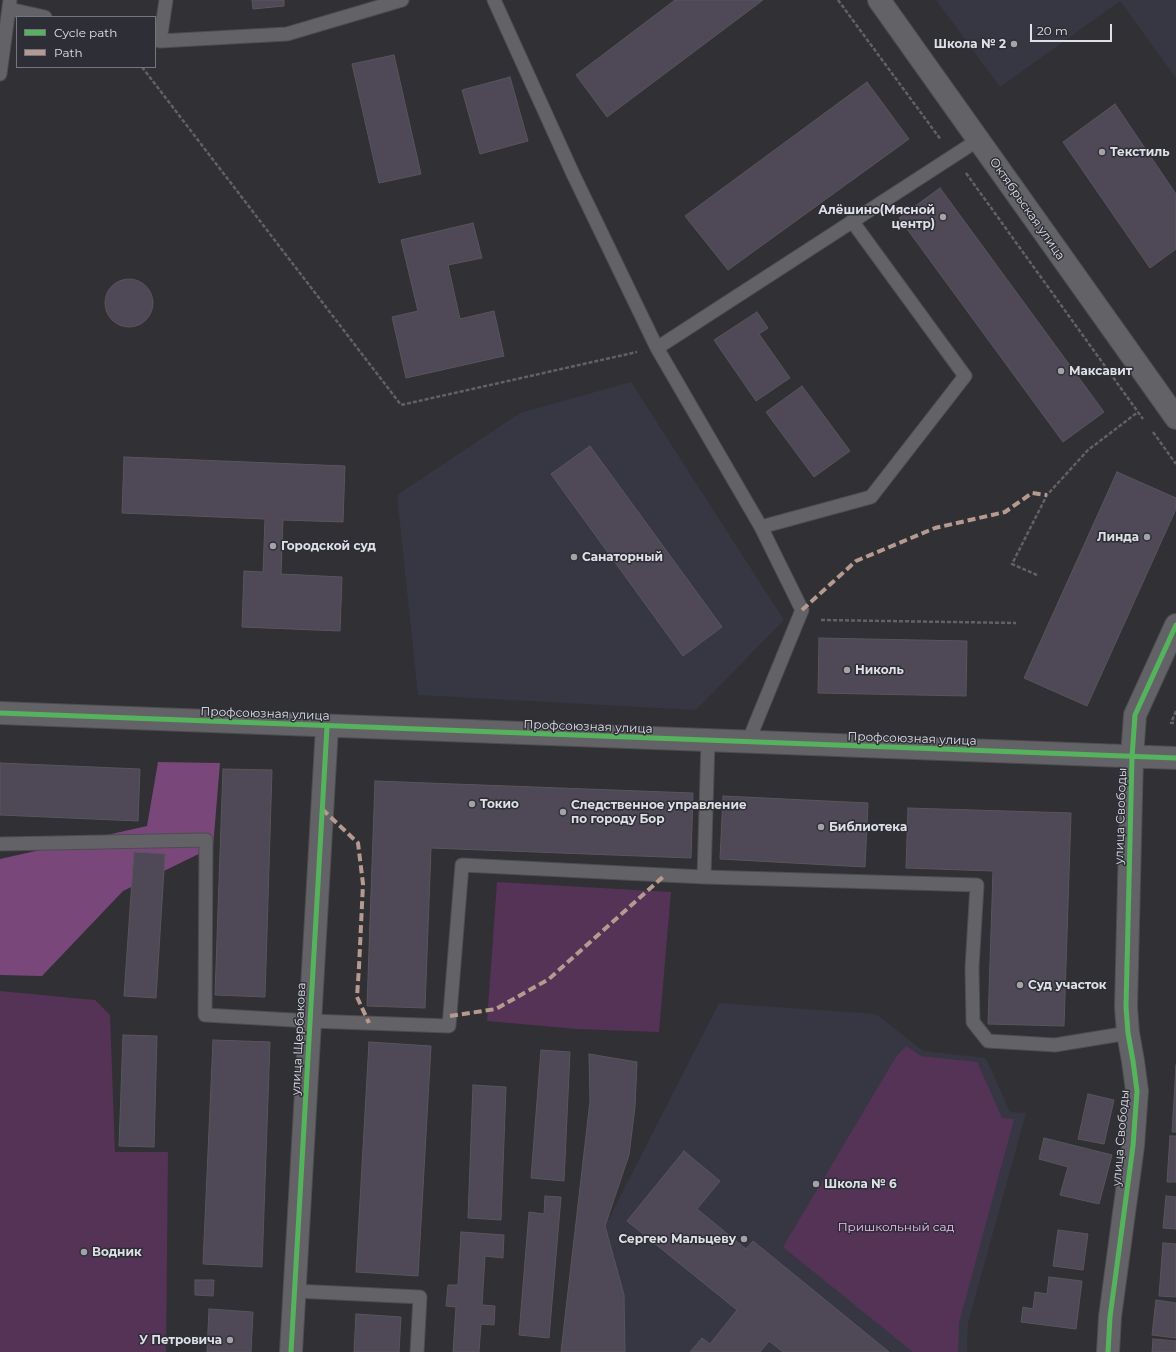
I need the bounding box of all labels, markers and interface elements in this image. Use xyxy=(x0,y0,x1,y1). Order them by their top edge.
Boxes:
legend xyxy=(16,16,156,68)
scale bar xyxy=(1032,16,1114,42)
text: 20 m xyxy=(1037,23,1068,38)
text: Cycle path xyxy=(54,25,117,40)
place label: Школа № 2 xyxy=(934,37,1006,51)
marker: Школа № 2 xyxy=(1009,39,1019,49)
text: Path xyxy=(54,45,83,60)
place label: Текстиль xyxy=(1110,145,1170,159)
marker: Текстиль xyxy=(1097,147,1107,157)
street label: Октябрьская улица xyxy=(986,155,1068,263)
place label: Алёшино(Мясной центр) xyxy=(818,203,935,231)
marker: Алёшино(Мясной центр) xyxy=(938,212,948,222)
place label: Максавит xyxy=(1069,364,1132,378)
marker: Максавит xyxy=(1056,366,1066,376)
place label: Линда xyxy=(1097,530,1139,544)
marker: Линда xyxy=(1142,532,1152,542)
place label: Городской суд xyxy=(281,539,376,553)
marker: Городской суд xyxy=(268,541,278,551)
place label: Санаторный xyxy=(582,550,663,564)
marker: Санаторный xyxy=(569,552,579,562)
place label: Николь xyxy=(855,663,904,677)
marker: Николь xyxy=(842,665,852,675)
street label: Профсоюзная улица xyxy=(200,705,330,723)
street label: Профсоюзная улица xyxy=(523,718,653,736)
street label: Профсоюзная улица xyxy=(847,730,977,748)
street label: улица Свободы xyxy=(1112,767,1130,865)
place label: Токио xyxy=(480,797,519,811)
place label: Следственное управление по городу Бор xyxy=(571,798,747,826)
marker: Токио xyxy=(467,799,477,809)
marker: Следственное управление по городу Бор xyxy=(558,807,568,817)
place label: Библиотека xyxy=(829,820,907,834)
marker: Библиотека xyxy=(816,822,826,832)
place label: Суд участок xyxy=(1028,978,1106,992)
marker: Суд участок xyxy=(1015,980,1025,990)
street label: улица Щербакова xyxy=(289,982,309,1096)
street label: улица Свободы xyxy=(1110,1089,1132,1187)
place label: Школа № 6 xyxy=(824,1177,897,1191)
marker: Школа № 6 xyxy=(811,1179,821,1189)
park label: Пришкольный сад xyxy=(838,1220,954,1234)
place label: Сергею Мальцеву xyxy=(619,1232,736,1246)
marker: Сергею Мальцеву xyxy=(739,1234,749,1244)
place label: Водник xyxy=(92,1245,142,1259)
marker: Водник xyxy=(79,1247,89,1257)
place label: У Петровича xyxy=(139,1333,222,1347)
marker: У Петровича xyxy=(225,1335,235,1345)

